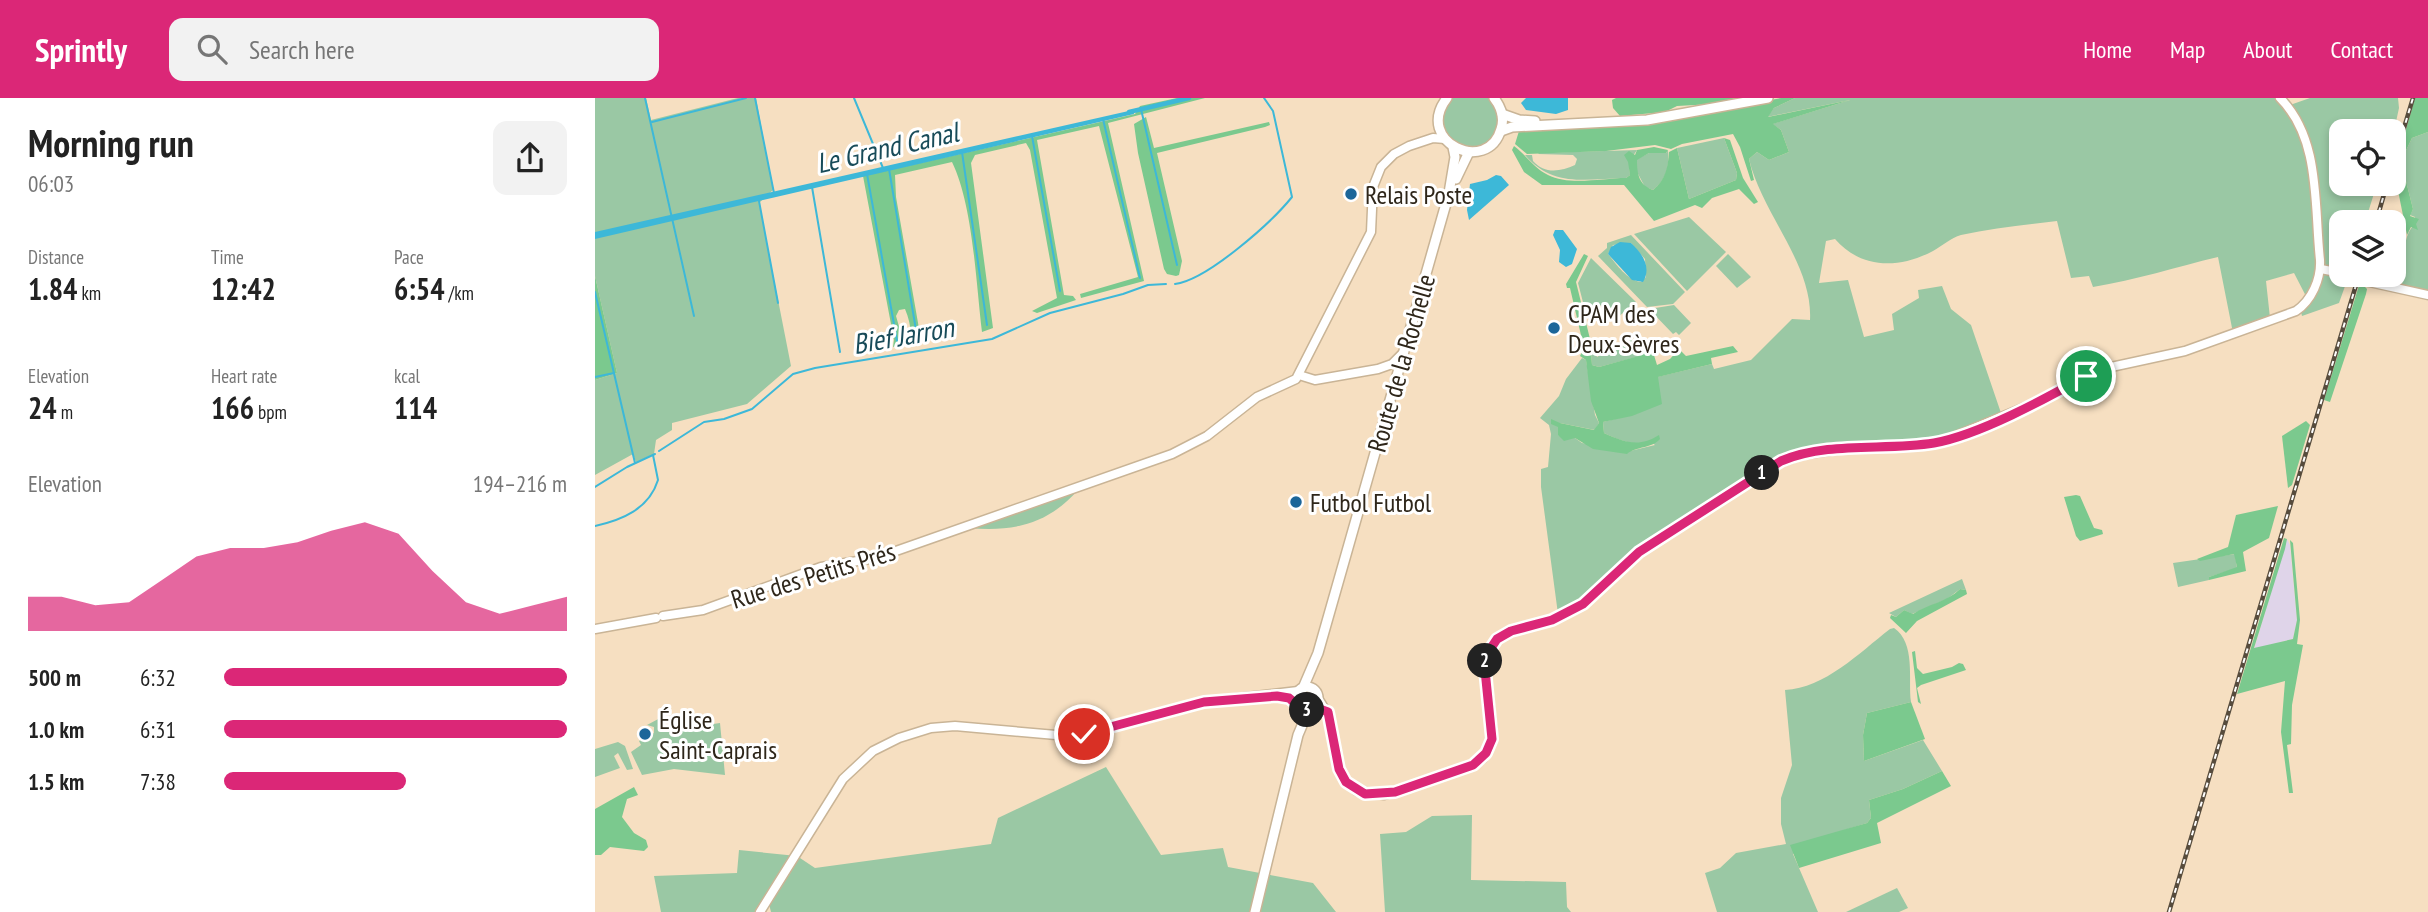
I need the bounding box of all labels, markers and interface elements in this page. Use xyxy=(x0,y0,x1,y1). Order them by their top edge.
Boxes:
search box xyxy=(169,18,659,81)
text: Sprintly xyxy=(35,28,127,71)
icon: search xyxy=(193,30,231,68)
text: Search here xyxy=(249,33,355,66)
text: Home xyxy=(2083,34,2132,65)
text: Map xyxy=(2170,34,2205,65)
text: About xyxy=(2243,34,2292,65)
text: Contact xyxy=(2330,34,2393,65)
water label: Le Grand Canal xyxy=(812,112,964,181)
text: Morning run xyxy=(28,118,194,167)
map controls xyxy=(2329,119,2406,287)
button: locate xyxy=(2329,119,2406,196)
button: share xyxy=(493,121,567,195)
text: 06:03 xyxy=(28,169,74,198)
place label: Relais Poste xyxy=(1365,178,1472,211)
marker: Relais Poste xyxy=(1343,186,1359,202)
button: layers xyxy=(2329,210,2406,287)
text: Distance xyxy=(28,245,84,269)
text: Time xyxy=(211,245,244,269)
text: Pace xyxy=(394,245,424,269)
text: 1.84 xyxy=(28,269,77,308)
text: 12:42 xyxy=(211,269,276,308)
text: 6:54 xyxy=(394,269,445,308)
street label: Route de la Rochelle xyxy=(1360,270,1442,456)
text: km xyxy=(77,281,101,305)
text: /km xyxy=(445,281,474,305)
place label: CPAM des Deux-Sèvres xyxy=(1568,297,1679,360)
water label: Bief Jarron xyxy=(850,308,958,362)
marker: CPAM des Deux-Sèvres xyxy=(1546,320,1562,336)
pin xyxy=(2056,346,2116,406)
icon: arrive xyxy=(2067,357,2105,395)
text: Elevation xyxy=(28,364,89,388)
text: Heart rate xyxy=(211,364,277,388)
text: kcal xyxy=(394,364,420,388)
text: 24 xyxy=(28,388,57,427)
text: 166 xyxy=(211,388,254,427)
text: 114 xyxy=(394,388,437,427)
text: m xyxy=(57,400,73,424)
text: bpm xyxy=(254,400,287,424)
pin: 1 xyxy=(1745,456,1779,490)
text: 1 xyxy=(1757,460,1766,484)
text: Elevation xyxy=(28,469,102,498)
text: 194–216 m xyxy=(473,469,567,498)
place label: Futbol Futbol xyxy=(1310,486,1431,519)
marker: Futbol Futbol xyxy=(1288,494,1304,510)
street label: Rue des Petits Prés xyxy=(727,534,899,616)
pin: 2 xyxy=(1467,644,1503,678)
text: 2 xyxy=(1480,648,1489,672)
text: 500 m xyxy=(28,663,81,692)
text: 6:32 xyxy=(140,663,176,692)
pin: 3 xyxy=(1289,692,1325,728)
text: 3 xyxy=(1302,697,1311,721)
place label: Église Saint-Caprais xyxy=(659,703,777,766)
pin xyxy=(1054,704,1114,764)
text: 1.0 km xyxy=(28,715,84,744)
text: 6:31 xyxy=(140,715,176,744)
icon: check xyxy=(1065,715,1103,753)
marker: Église Saint-Caprais xyxy=(637,726,653,742)
text: 1.5 km xyxy=(28,767,84,796)
text: 7:38 xyxy=(140,767,176,796)

